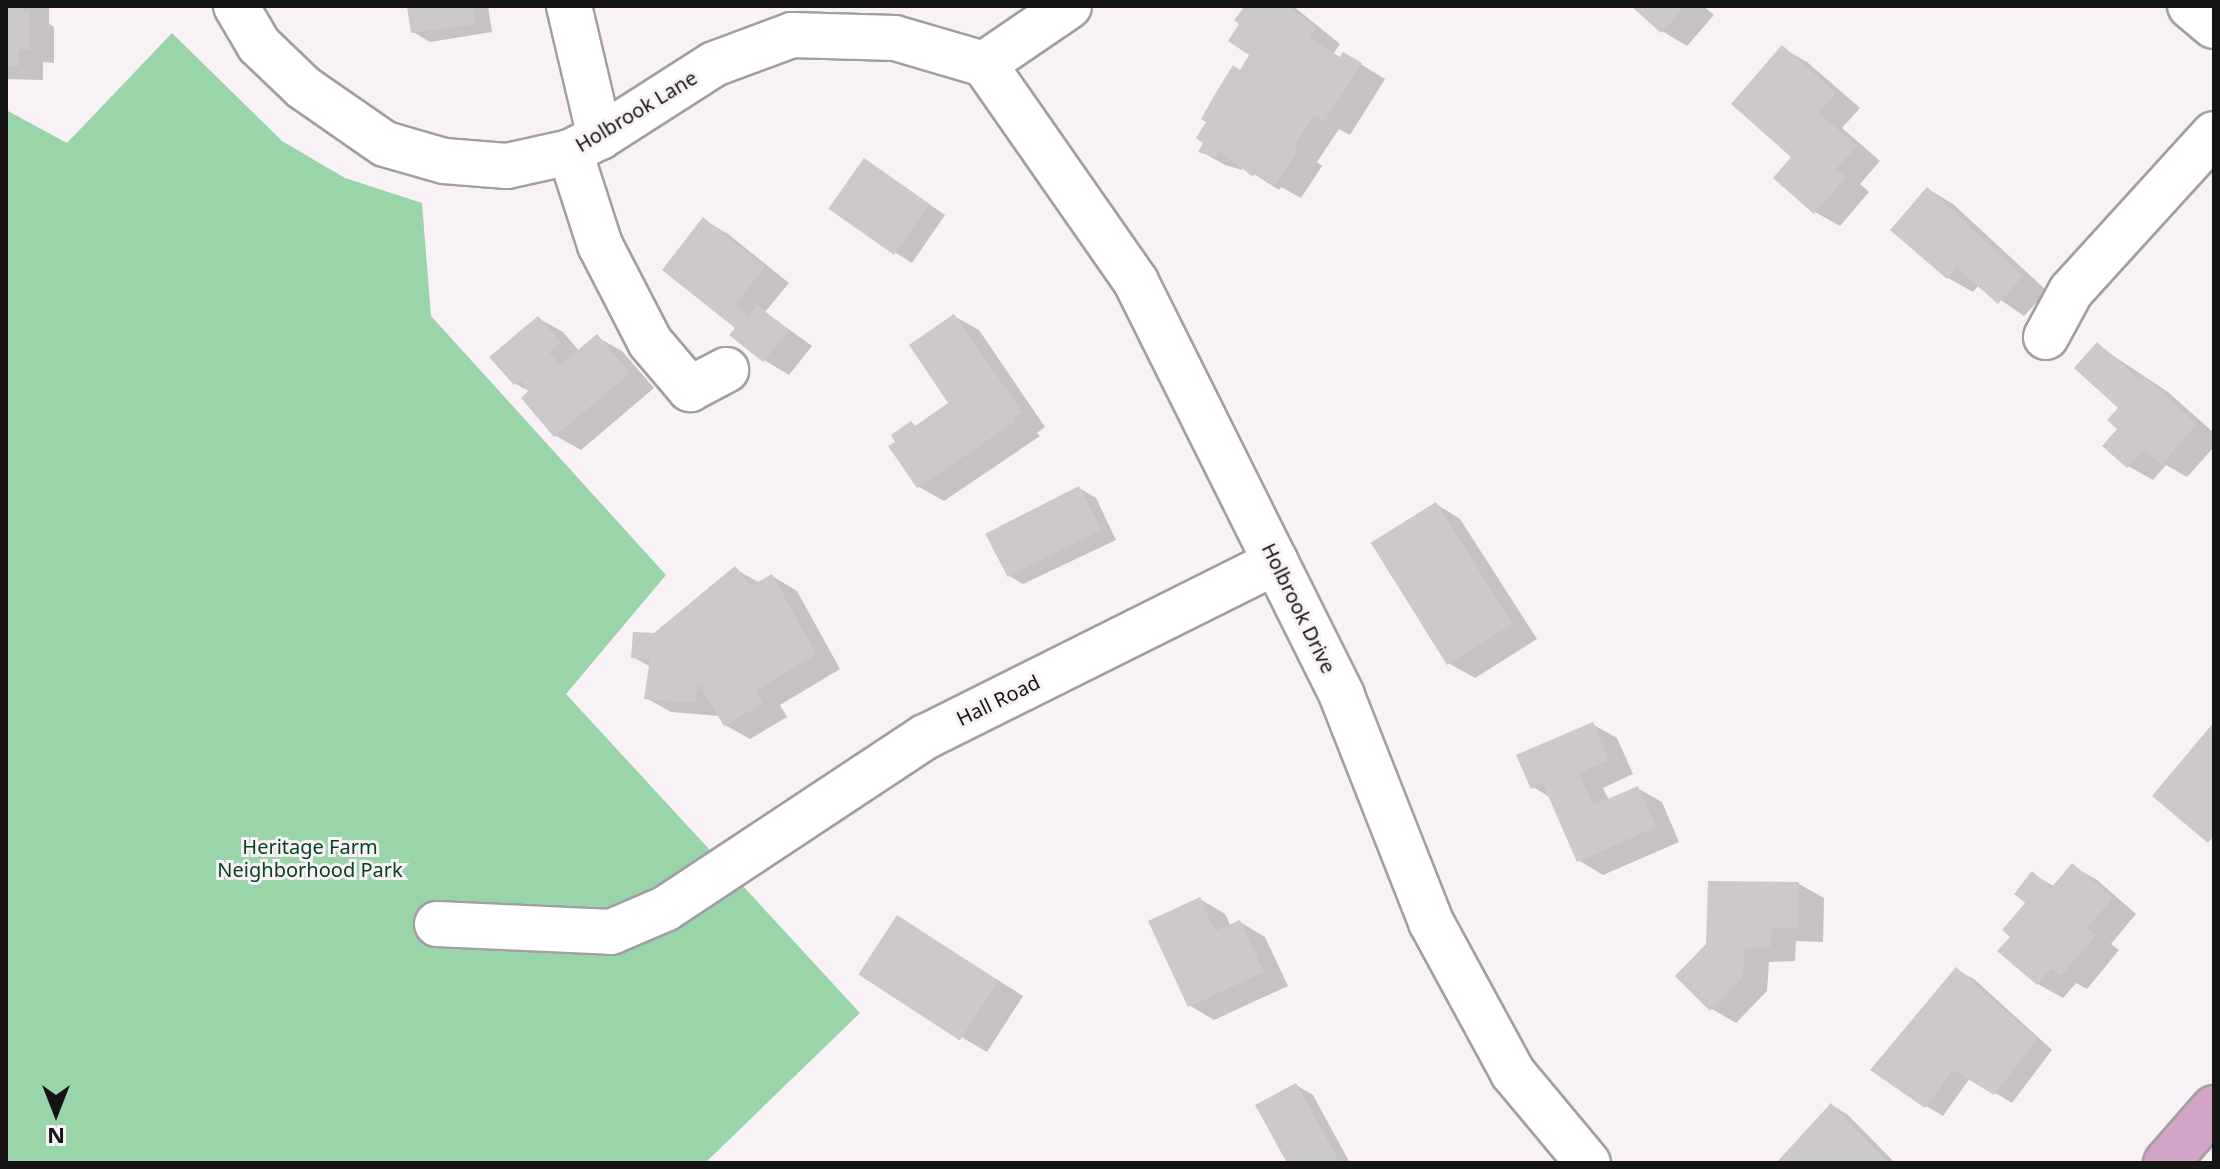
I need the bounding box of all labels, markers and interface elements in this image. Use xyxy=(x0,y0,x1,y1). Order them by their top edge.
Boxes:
street label: Holbrook Lane xyxy=(571,65,701,157)
street label: Holbrook Drive xyxy=(1257,539,1341,677)
street label: Hall Road xyxy=(952,670,1044,730)
park label: Heritage Farm Neighborhood Park xyxy=(217,834,403,881)
north arrow xyxy=(16,1073,96,1153)
text: N xyxy=(47,1122,65,1152)

